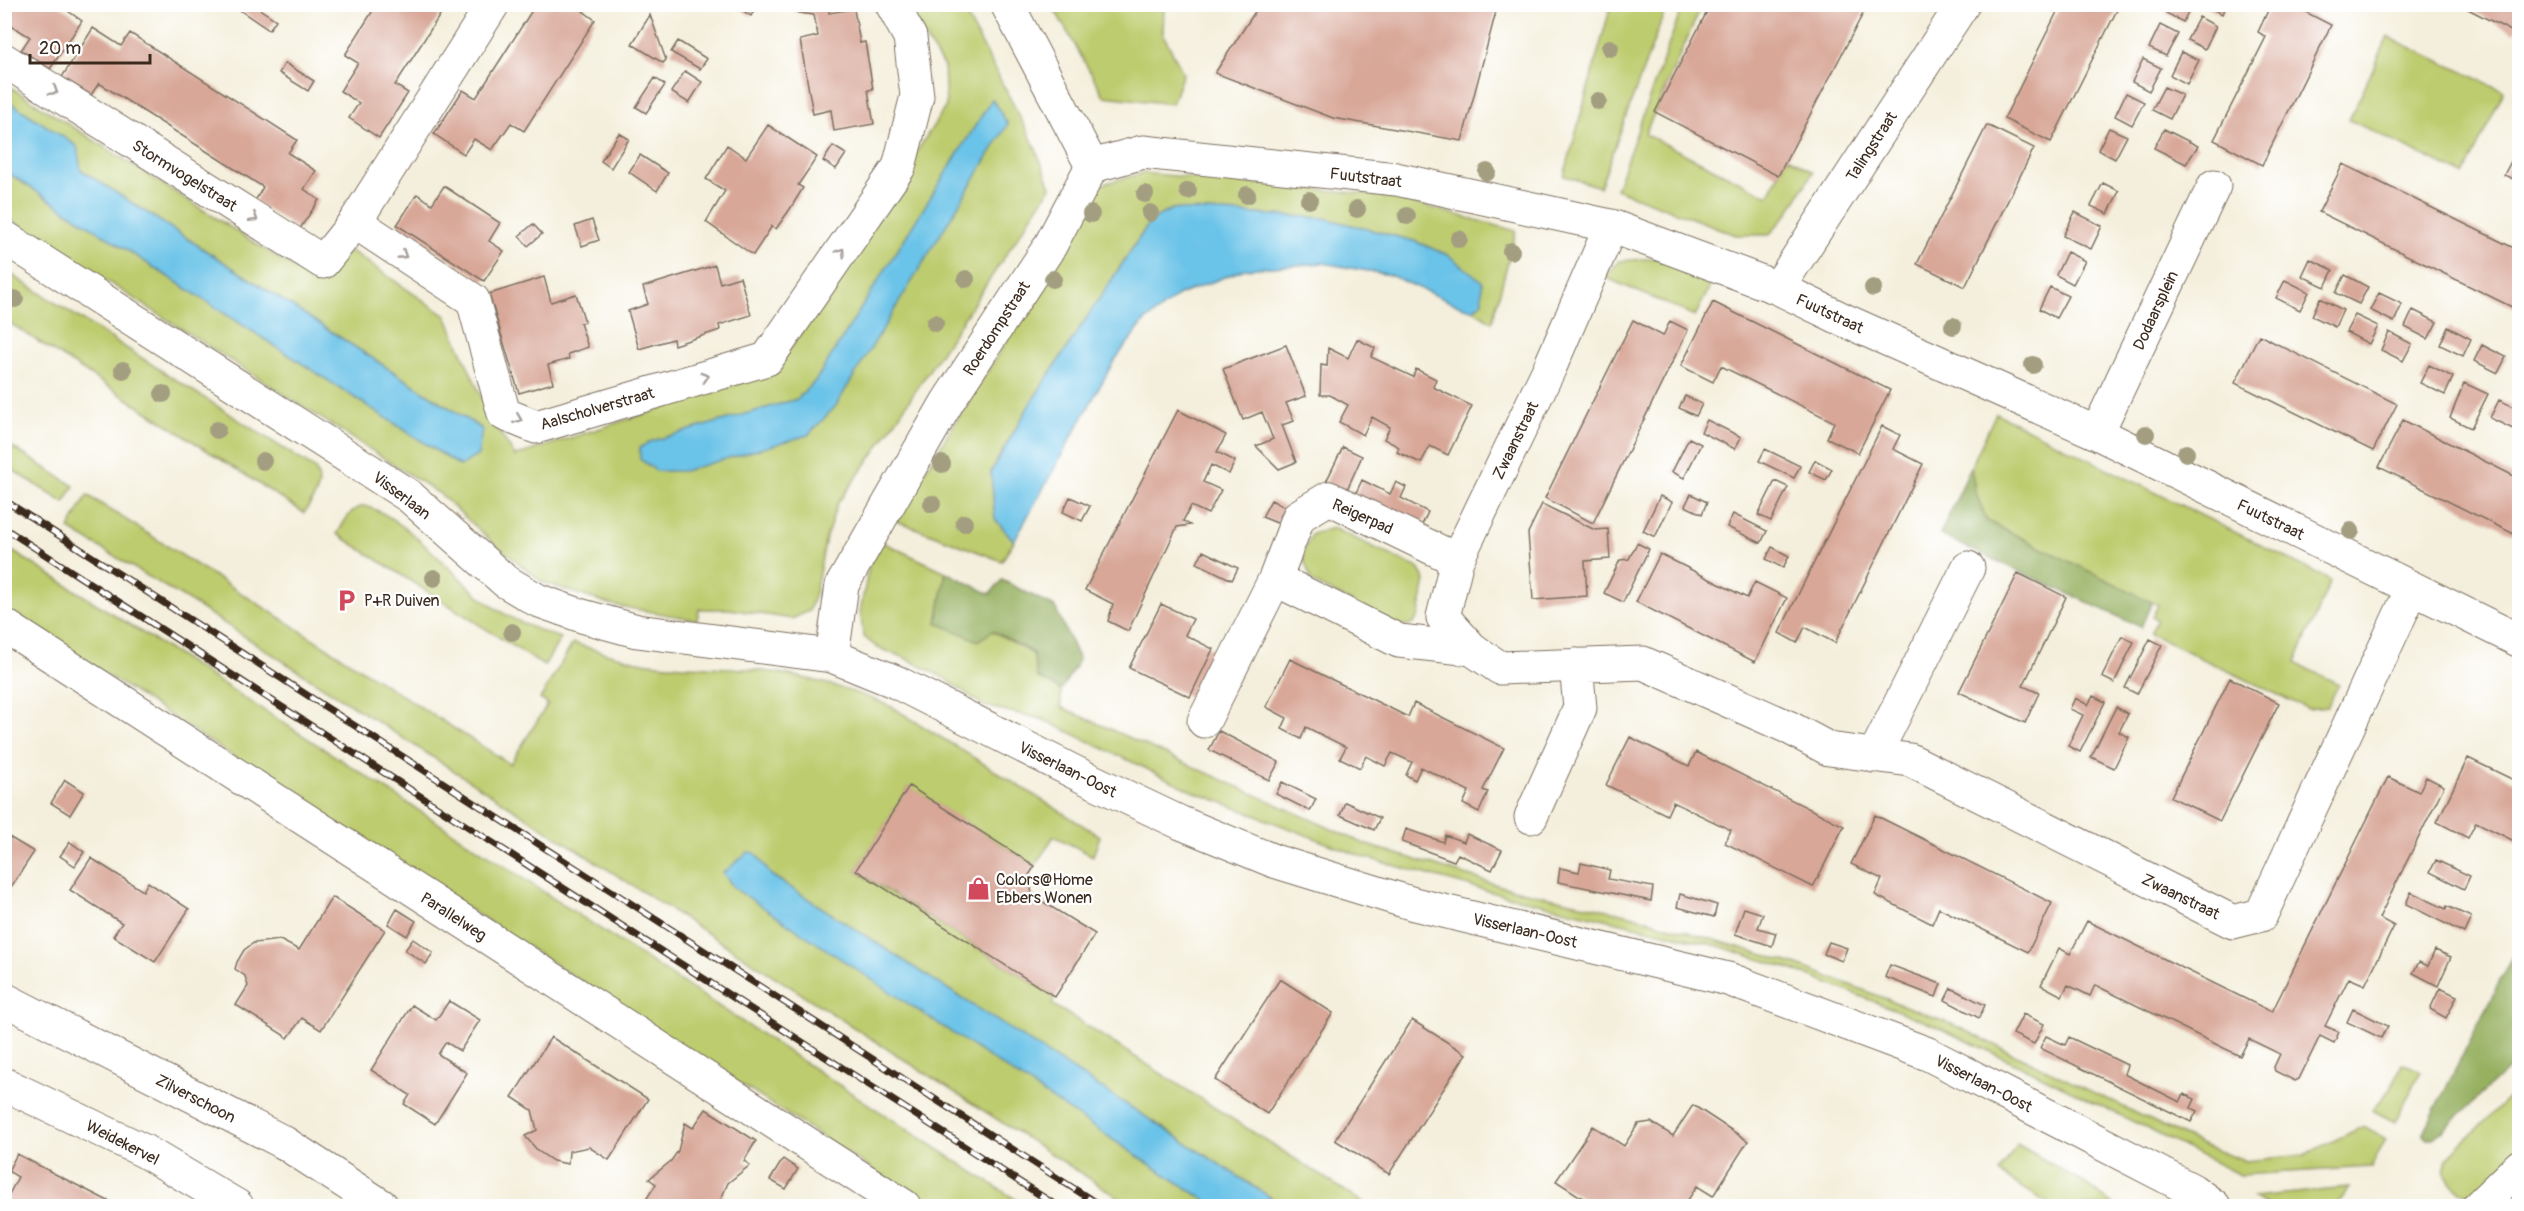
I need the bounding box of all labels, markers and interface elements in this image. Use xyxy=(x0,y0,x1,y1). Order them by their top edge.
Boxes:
scale bar xyxy=(30,27,150,65)
text: 20 m xyxy=(39,37,81,60)
one-way arrow xyxy=(48,84,58,96)
street label: Talingstraat xyxy=(1842,107,1902,185)
street label: Stormvogelstraat xyxy=(128,136,241,216)
street label: Fuutstraat xyxy=(1329,164,1404,192)
one-way arrow xyxy=(248,211,258,223)
one-way arrow xyxy=(397,247,408,258)
one-way arrow xyxy=(834,247,845,258)
street label: Dodaarsplein xyxy=(2129,268,2183,353)
street label: Roerdompstraat xyxy=(959,277,1035,380)
street label: Fuutstraat xyxy=(1793,290,1867,338)
one-way arrow xyxy=(699,372,710,384)
street label: Aalscholverstraat xyxy=(538,383,657,435)
street label: Zwaanstraat xyxy=(1488,398,1544,483)
one-way arrow xyxy=(512,412,523,425)
street label: Visserlaan xyxy=(368,467,434,524)
street label: Reigerpad xyxy=(1329,495,1396,539)
street label: Fuutstraat xyxy=(2234,495,2308,545)
parking icon: P+R Duiven xyxy=(333,587,359,613)
place label: P+R Duiven xyxy=(364,591,440,611)
street label: Visserlaan-Oost xyxy=(1015,738,1120,803)
street label: Zwaanstraat xyxy=(2138,869,2223,925)
place label: Colors@Home Ebbers Wonen xyxy=(996,870,1093,908)
shop icon: Colors@Home Ebbers Wonen xyxy=(965,875,991,901)
street label: Parallelweg xyxy=(417,888,490,946)
street label: Visserlaan-Oost xyxy=(1471,909,1580,953)
street label: Visserlaan-Oost xyxy=(1931,1051,2036,1117)
street label: Zilverschoon xyxy=(152,1070,239,1128)
street label: Weidekervel xyxy=(83,1116,162,1170)

